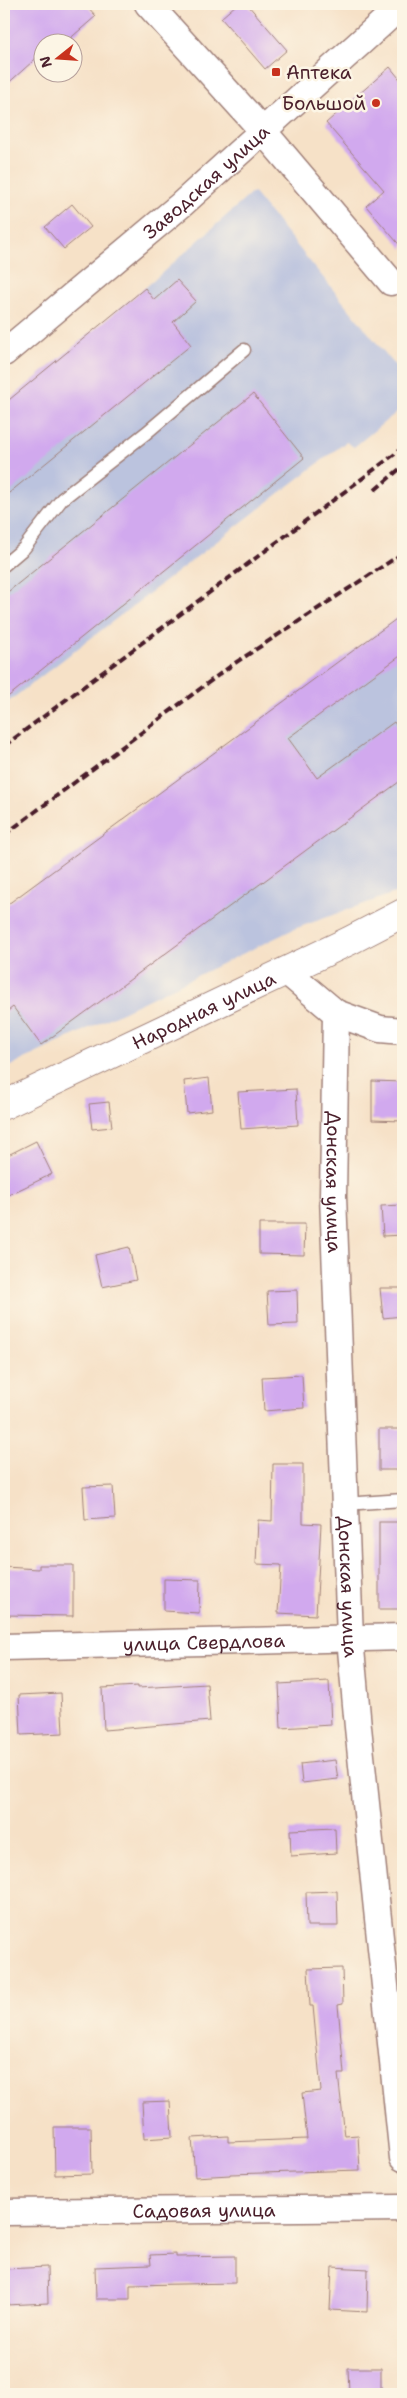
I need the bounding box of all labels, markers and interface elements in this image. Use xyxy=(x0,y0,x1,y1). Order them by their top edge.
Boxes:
north arrow xyxy=(32,32,82,82)
text: N xyxy=(35,54,56,70)
place label: Аптека xyxy=(286,60,352,85)
marker: Аптека xyxy=(270,66,282,78)
place label: Большой xyxy=(282,91,366,116)
marker: Большой xyxy=(370,97,382,109)
street label: Заводская улица xyxy=(137,119,275,244)
street label: Народная улица xyxy=(128,965,280,1055)
street label: Донская улица xyxy=(320,1111,348,1253)
street label: Донская улица xyxy=(333,1515,364,1659)
street label: улица Свердлова xyxy=(122,1627,286,1657)
street label: Садовая улица xyxy=(132,2197,276,2223)

